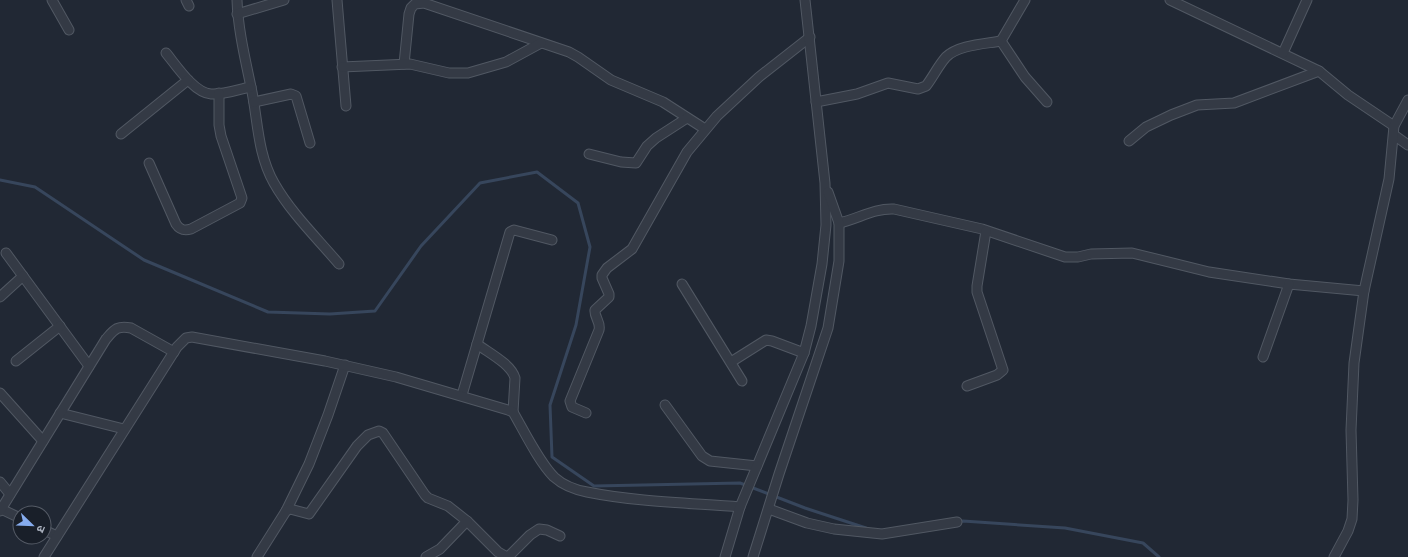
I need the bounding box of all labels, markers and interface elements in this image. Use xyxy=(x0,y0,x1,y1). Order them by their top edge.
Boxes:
north arrow xyxy=(12,505,52,545)
text: उ xyxy=(32,523,50,536)

